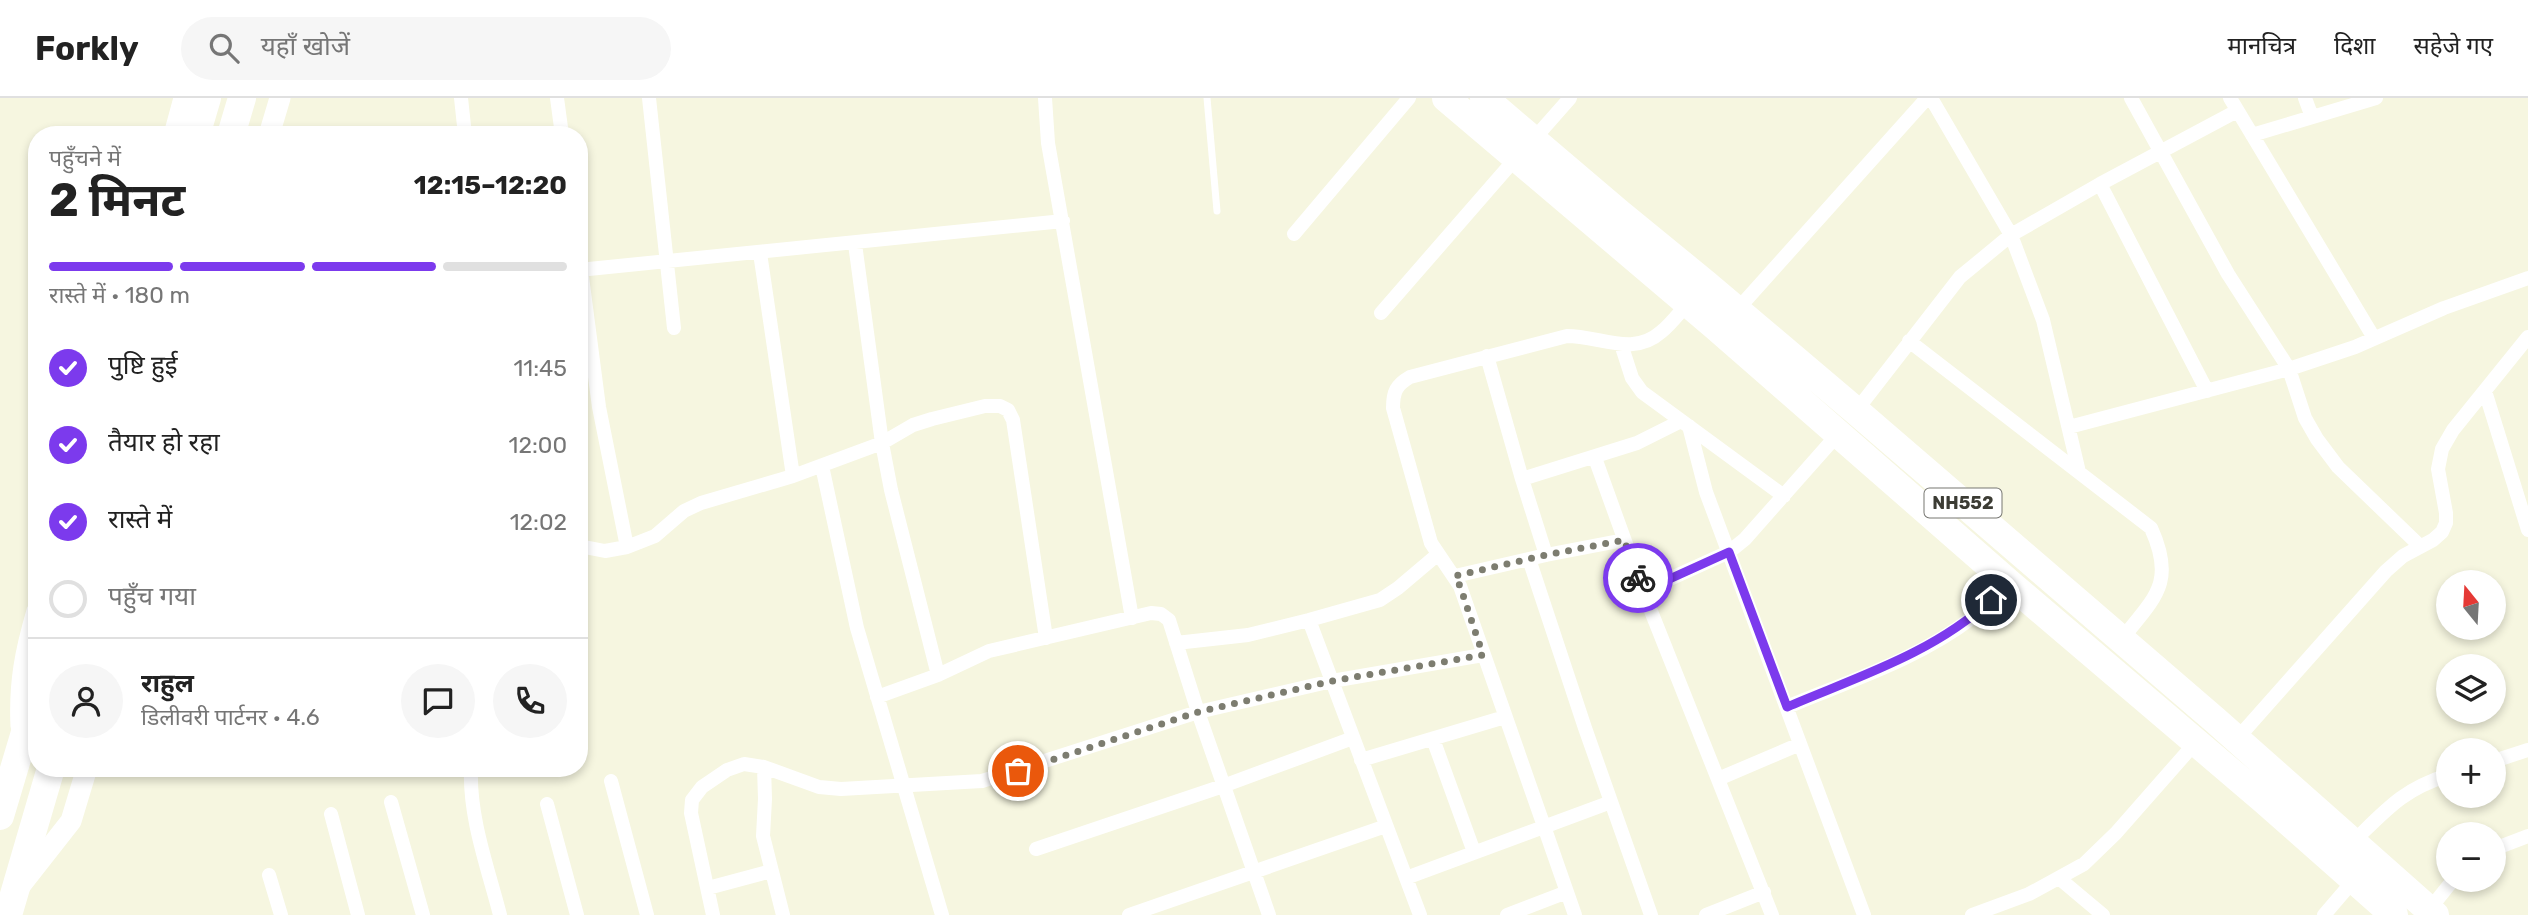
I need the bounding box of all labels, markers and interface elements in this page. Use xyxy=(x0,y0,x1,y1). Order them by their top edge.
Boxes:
search box xyxy=(181,17,671,80)
text: Forkly xyxy=(35,29,139,68)
icon: search xyxy=(205,29,243,67)
text: यहाँ खोजें xyxy=(261,31,350,62)
text: मानचित्र xyxy=(2227,32,2296,60)
text: दिशा xyxy=(2334,32,2376,60)
text: सहेजे गए xyxy=(2414,32,2493,60)
text: पहुँचने में xyxy=(49,144,121,172)
text: 12:15–12:20 xyxy=(414,170,567,201)
text: 2 मिनट xyxy=(49,173,185,228)
text: रास्ते में · 180 m xyxy=(49,281,190,309)
icon: check xyxy=(49,349,87,387)
text: पुष्टि हुई xyxy=(108,350,178,381)
text: 11:45 xyxy=(513,354,567,382)
icon: check xyxy=(49,426,87,464)
text: तैयार हो रहा xyxy=(108,427,220,458)
text: 12:00 xyxy=(509,431,567,459)
road number: NH552 xyxy=(1924,488,2002,517)
icon: check xyxy=(49,503,87,541)
text: रास्ते में xyxy=(108,504,172,535)
text: 12:02 xyxy=(510,508,567,536)
courier xyxy=(1603,543,1673,613)
icon: bike xyxy=(1619,559,1657,597)
pin xyxy=(1961,570,2021,630)
north arrow xyxy=(2436,570,2506,640)
map controls xyxy=(2436,570,2506,892)
text: पहुँच गया xyxy=(108,581,196,612)
icon: home xyxy=(1972,581,2010,619)
button: layers xyxy=(2436,654,2506,724)
button: person xyxy=(49,664,123,738)
button: chat xyxy=(401,664,475,738)
button: phone xyxy=(493,664,567,738)
text: राहुल xyxy=(141,668,194,699)
text: डिलीवरी पार्टनर · 4.6 xyxy=(141,703,320,731)
button: + xyxy=(2436,738,2506,808)
pin xyxy=(988,741,1048,801)
icon: bag xyxy=(999,752,1037,790)
button: − xyxy=(2436,822,2506,892)

